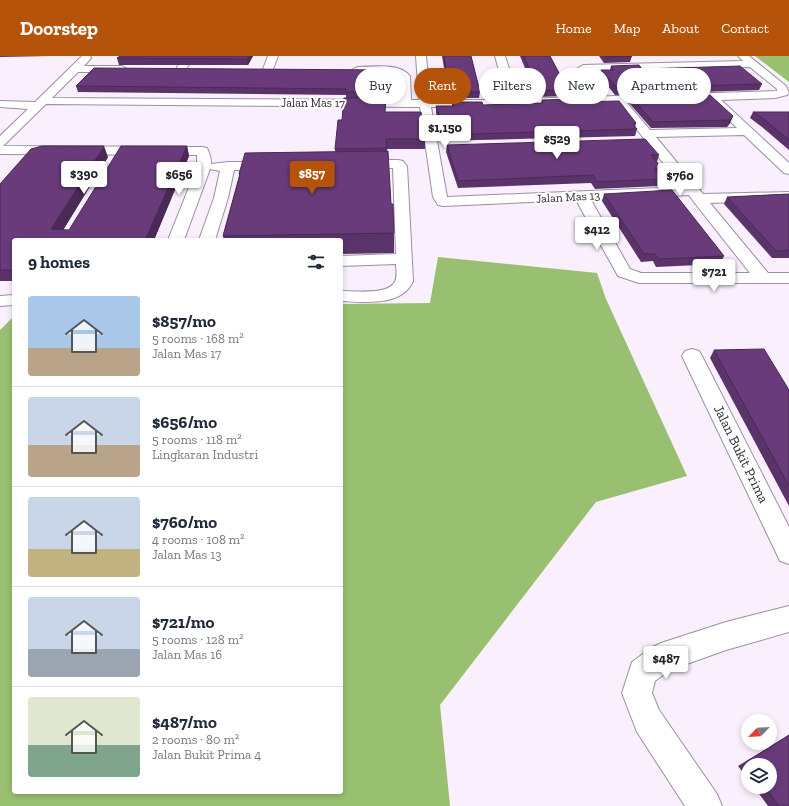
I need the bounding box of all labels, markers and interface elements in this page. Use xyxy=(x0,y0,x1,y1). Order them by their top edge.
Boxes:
text: Doorstep xyxy=(20,17,98,40)
text: Home xyxy=(556,20,592,37)
text: Map xyxy=(614,20,640,37)
text: About xyxy=(662,20,699,37)
text: Contact xyxy=(721,20,769,37)
chip: Buy xyxy=(355,68,406,104)
chip: Rent xyxy=(414,68,471,104)
chip: Filters xyxy=(479,68,546,104)
chip: New xyxy=(554,68,609,104)
chip: Apartment xyxy=(617,68,711,104)
street label: Jalan Mas 17 xyxy=(281,96,345,110)
pin: $1,150 xyxy=(412,115,478,149)
text: $1,150 xyxy=(428,120,462,135)
pin: $529 xyxy=(533,126,581,160)
text: $529 xyxy=(543,131,571,146)
pin: $390 xyxy=(60,161,108,195)
pin: $857 xyxy=(288,161,336,195)
pin: $656 xyxy=(155,162,203,196)
pin: $760 xyxy=(656,163,704,197)
text: $390 xyxy=(70,166,98,181)
text: $857 xyxy=(299,166,325,181)
text: $656 xyxy=(165,167,193,182)
text: $760 xyxy=(666,168,694,183)
street label: Jalan Mas 13 xyxy=(536,188,601,206)
pin: $412 xyxy=(573,217,621,251)
text: $412 xyxy=(584,222,610,237)
icon: filters xyxy=(305,251,327,273)
text: 9 homes xyxy=(28,252,90,272)
pin: $721 xyxy=(690,259,738,293)
text: $721 xyxy=(701,264,727,279)
text: $857/mo xyxy=(152,311,216,331)
icon: home xyxy=(60,312,108,360)
text: 5 rooms · 168 m² xyxy=(152,331,244,346)
text: Jalan Mas 17 xyxy=(152,346,221,361)
street label: Jalan Bukit Prima xyxy=(710,402,772,506)
text: $656/mo xyxy=(152,412,217,432)
icon: home xyxy=(60,413,108,461)
text: 5 rooms · 118 m² xyxy=(152,432,242,447)
text: Lingkaran Industri xyxy=(152,447,258,462)
text: $760/mo xyxy=(152,512,217,532)
icon: home xyxy=(60,513,108,561)
text: 4 rooms · 108 m² xyxy=(152,532,245,547)
text: Jalan Mas 13 xyxy=(152,547,222,562)
text: $721/mo xyxy=(152,612,214,632)
icon: home xyxy=(60,613,108,661)
text: 5 rooms · 128 m² xyxy=(152,632,243,647)
pin: $487 xyxy=(642,646,690,680)
text: Jalan Mas 16 xyxy=(152,647,222,662)
text: $487 xyxy=(652,651,680,666)
text: $487/mo xyxy=(152,712,217,732)
icon: home xyxy=(60,713,108,761)
north arrow xyxy=(741,714,777,750)
map controls xyxy=(741,714,777,794)
text: 2 rooms · 80 m² xyxy=(152,732,239,747)
text: Jalan Bukit Prima 4 xyxy=(152,747,261,762)
button: layers xyxy=(741,758,777,794)

